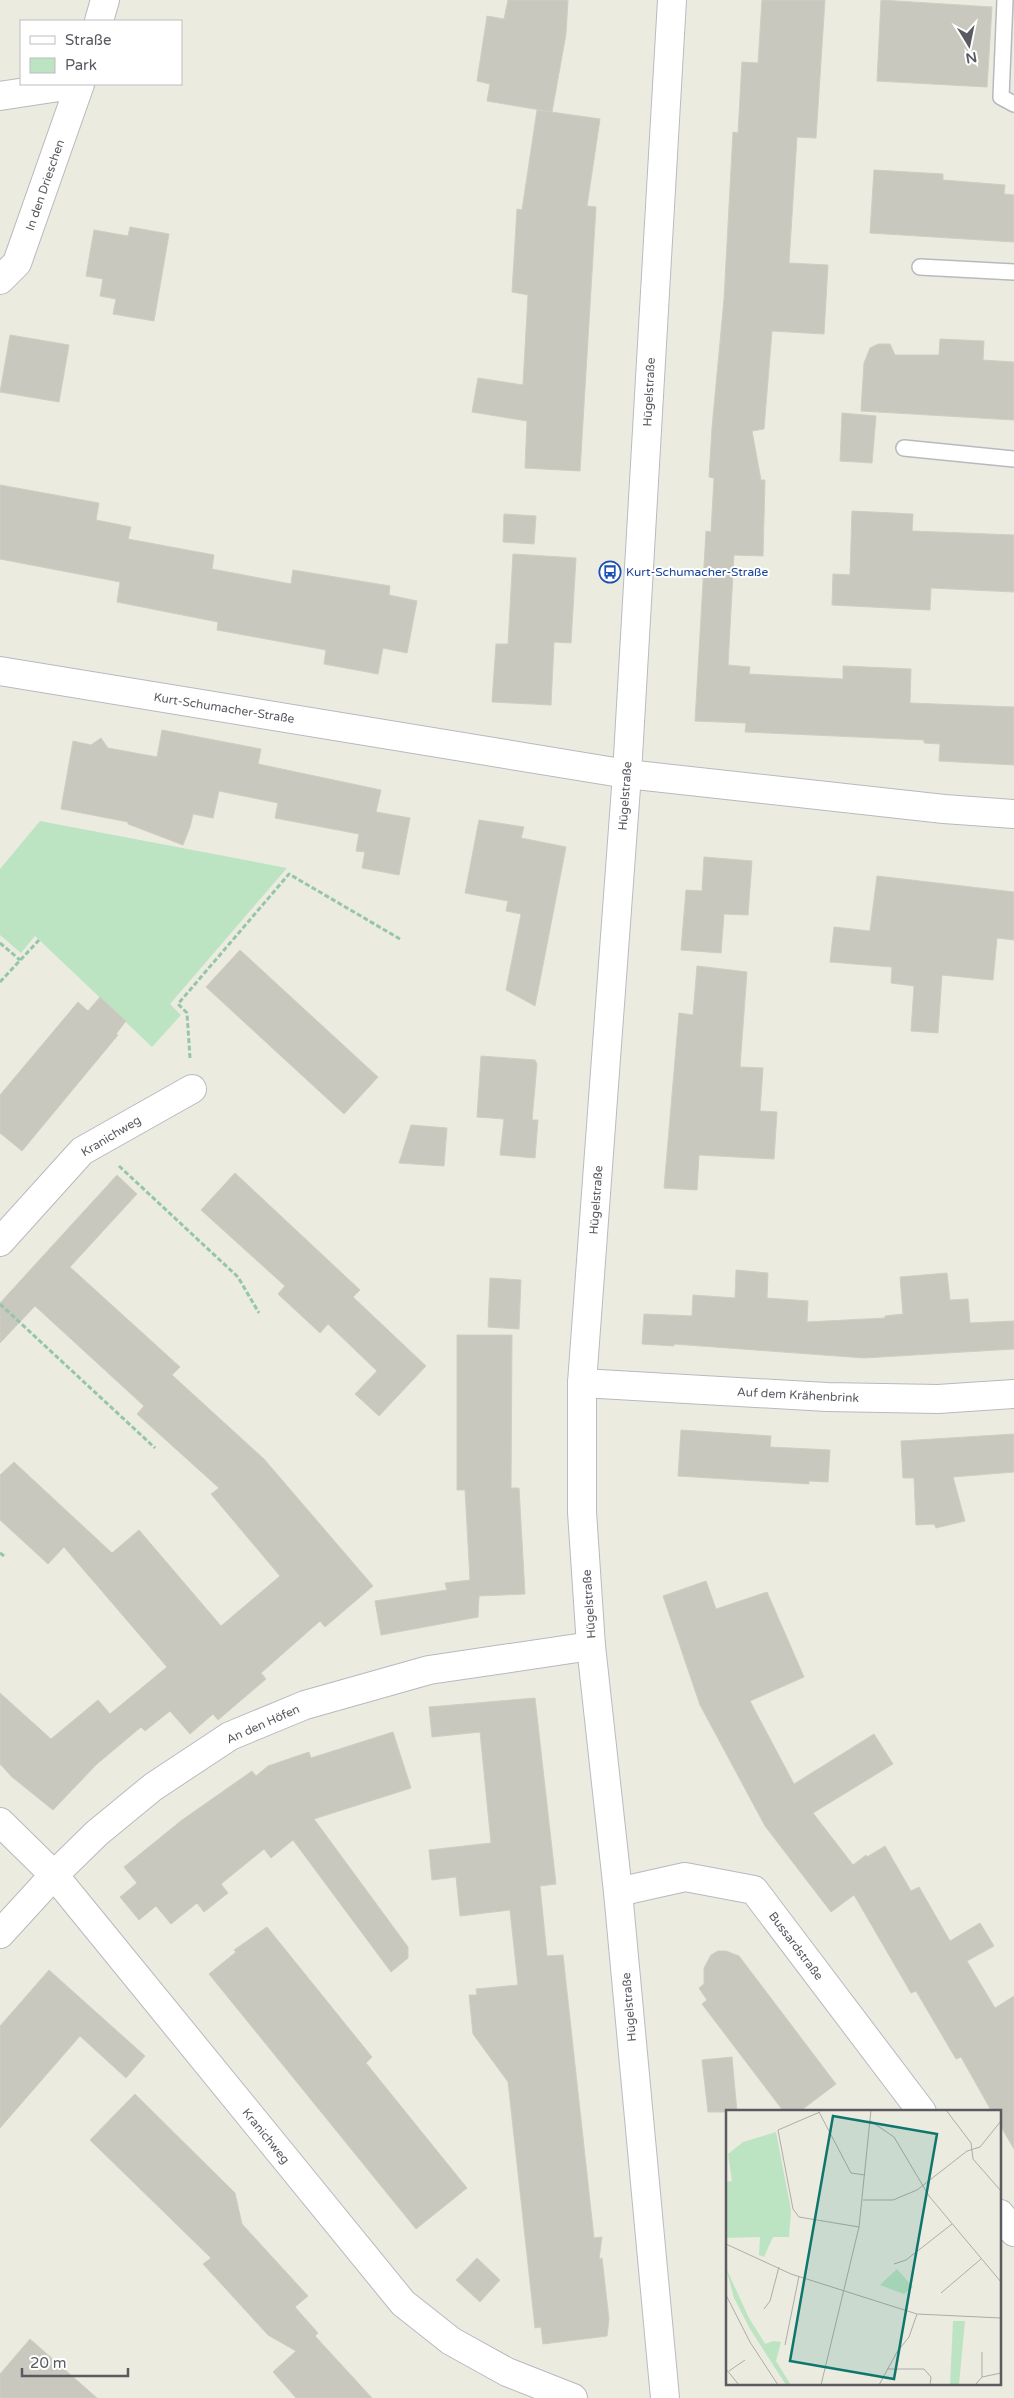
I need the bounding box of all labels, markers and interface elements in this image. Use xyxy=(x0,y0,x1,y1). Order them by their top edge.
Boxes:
legend xyxy=(20,20,182,85)
north arrow xyxy=(944,20,994,70)
text: Straße xyxy=(65,31,111,49)
text: N xyxy=(964,48,978,67)
text: Park xyxy=(65,56,97,74)
street label: In den Drieschen xyxy=(23,138,67,232)
street label: Hügelstraße xyxy=(640,357,658,427)
bus stop icon: Kurt-Schumacher-Straße xyxy=(598,560,622,584)
place label: Kurt-Schumacher-Straße xyxy=(626,565,768,579)
street label: Kurt-Schumacher-Straße xyxy=(153,690,296,726)
street label: Hügelstraße xyxy=(616,761,634,831)
street label: Kranichweg xyxy=(79,1113,143,1159)
street label: Hügelstraße xyxy=(587,1165,605,1235)
street label: Auf dem Krähenbrink xyxy=(737,1385,860,1405)
street label: Hügelstraße xyxy=(580,1569,598,1639)
street label: An den Höfen xyxy=(224,1702,302,1746)
street label: Bussardstraße xyxy=(766,1909,826,1983)
street label: Hügelstraße xyxy=(619,1972,639,2042)
street label: Kranichweg xyxy=(239,2106,293,2166)
inset map xyxy=(726,2110,1002,2386)
scale bar xyxy=(22,2346,129,2378)
text: 20 m xyxy=(30,2354,67,2372)

